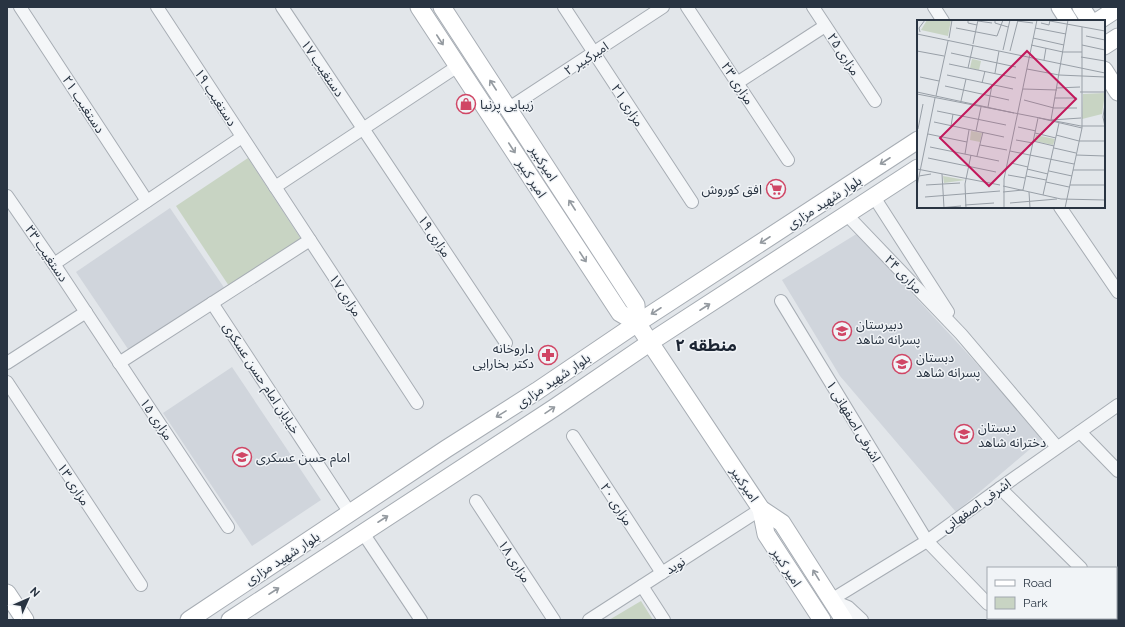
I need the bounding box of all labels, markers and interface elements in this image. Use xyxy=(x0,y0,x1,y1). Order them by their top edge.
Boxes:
inset map xyxy=(917,20,1105,208)
street label: مزاری ۲۵ xyxy=(823,30,863,79)
one-way arrow xyxy=(436,34,445,45)
street label: دستغیب ۱۷ xyxy=(298,37,347,100)
street label: امیرکبیر ۲ xyxy=(561,39,611,78)
street label: مزاری ۲۳ xyxy=(717,59,757,108)
street label: دستغیب ۱۹ xyxy=(191,66,240,129)
street label: دستغیب ۲۱ xyxy=(59,73,108,136)
one-way arrow xyxy=(489,79,497,90)
street label: مزاری ۲۱ xyxy=(607,81,647,130)
shop icon: زیبایی پرنیا xyxy=(455,93,477,115)
place label: زیبایی پرنیا xyxy=(480,97,534,114)
one-way arrow xyxy=(508,142,516,153)
street label: امیرکبیر xyxy=(526,142,561,184)
street label: امیر کبیر xyxy=(513,155,550,200)
one-way arrow xyxy=(879,158,891,166)
street label: بلوار شهید مزاری xyxy=(784,173,865,233)
supermarket icon: افق کوروش xyxy=(765,178,787,200)
place label: افق کوروش xyxy=(701,182,762,198)
one-way arrow xyxy=(567,199,575,211)
street label: مزاری ۱۹ xyxy=(414,212,454,261)
street label: دستغیب ۲۳ xyxy=(22,222,71,285)
one-way arrow xyxy=(760,236,771,244)
one-way arrow xyxy=(580,251,588,263)
street label: مزاری ۲۴ xyxy=(881,252,926,297)
street label: مزاری ۱۷ xyxy=(325,271,365,320)
one-way arrow xyxy=(699,302,711,310)
one-way arrow xyxy=(651,307,662,315)
place label: دبیرستان پسرانه شاهد xyxy=(856,317,920,349)
street label: خیابان امام حسن عسکری xyxy=(218,320,303,438)
school or university icon: دبیرستان پسرانه شاهد xyxy=(831,320,853,342)
district label: منطقه ۲ xyxy=(675,335,737,355)
place label: داروخانه دکتر بخارایی xyxy=(473,341,534,372)
pharmacy icon: داروخانه دکتر بخارایی xyxy=(537,344,559,366)
street label: بلوار شهید مزاری xyxy=(513,350,594,412)
place label: دبستان پسرانه شاهد xyxy=(916,350,980,382)
school or university icon: دبستان پسرانه شاهد xyxy=(891,353,913,375)
street label: اشرفی اصفهانی ۱ xyxy=(823,378,884,465)
street label: مزاری ۱۵ xyxy=(136,395,176,444)
one-way arrow xyxy=(545,406,556,414)
one-way arrow xyxy=(496,410,507,418)
place label: دبستان دخترانه شاهد xyxy=(978,420,1046,450)
school or university icon: دبستان دخترانه شاهد xyxy=(953,423,975,445)
school or university icon: امام حسن عسکری xyxy=(231,446,253,468)
place label: امام حسن عسکری xyxy=(256,450,350,467)
street label: مزاری ۱۳ xyxy=(53,460,93,509)
street label: امیرکبیر xyxy=(727,463,762,505)
street label: اشرفی اصفهانی xyxy=(939,475,1014,536)
street label: مزاری ۲۰ xyxy=(596,480,636,529)
one-way arrow xyxy=(377,515,389,523)
street label: بلوار شهید مزاری xyxy=(242,529,323,589)
street label: مزاری ۱۸ xyxy=(494,537,534,586)
street label: امیر کبیر xyxy=(768,544,805,589)
street label: نوید xyxy=(663,554,688,577)
legend xyxy=(987,567,1117,619)
one-way arrow xyxy=(811,569,819,581)
text: Road xyxy=(1023,576,1052,590)
north arrow xyxy=(8,579,48,619)
text: N xyxy=(27,585,42,600)
one-way arrow xyxy=(269,587,280,595)
text: Park xyxy=(1023,596,1048,610)

